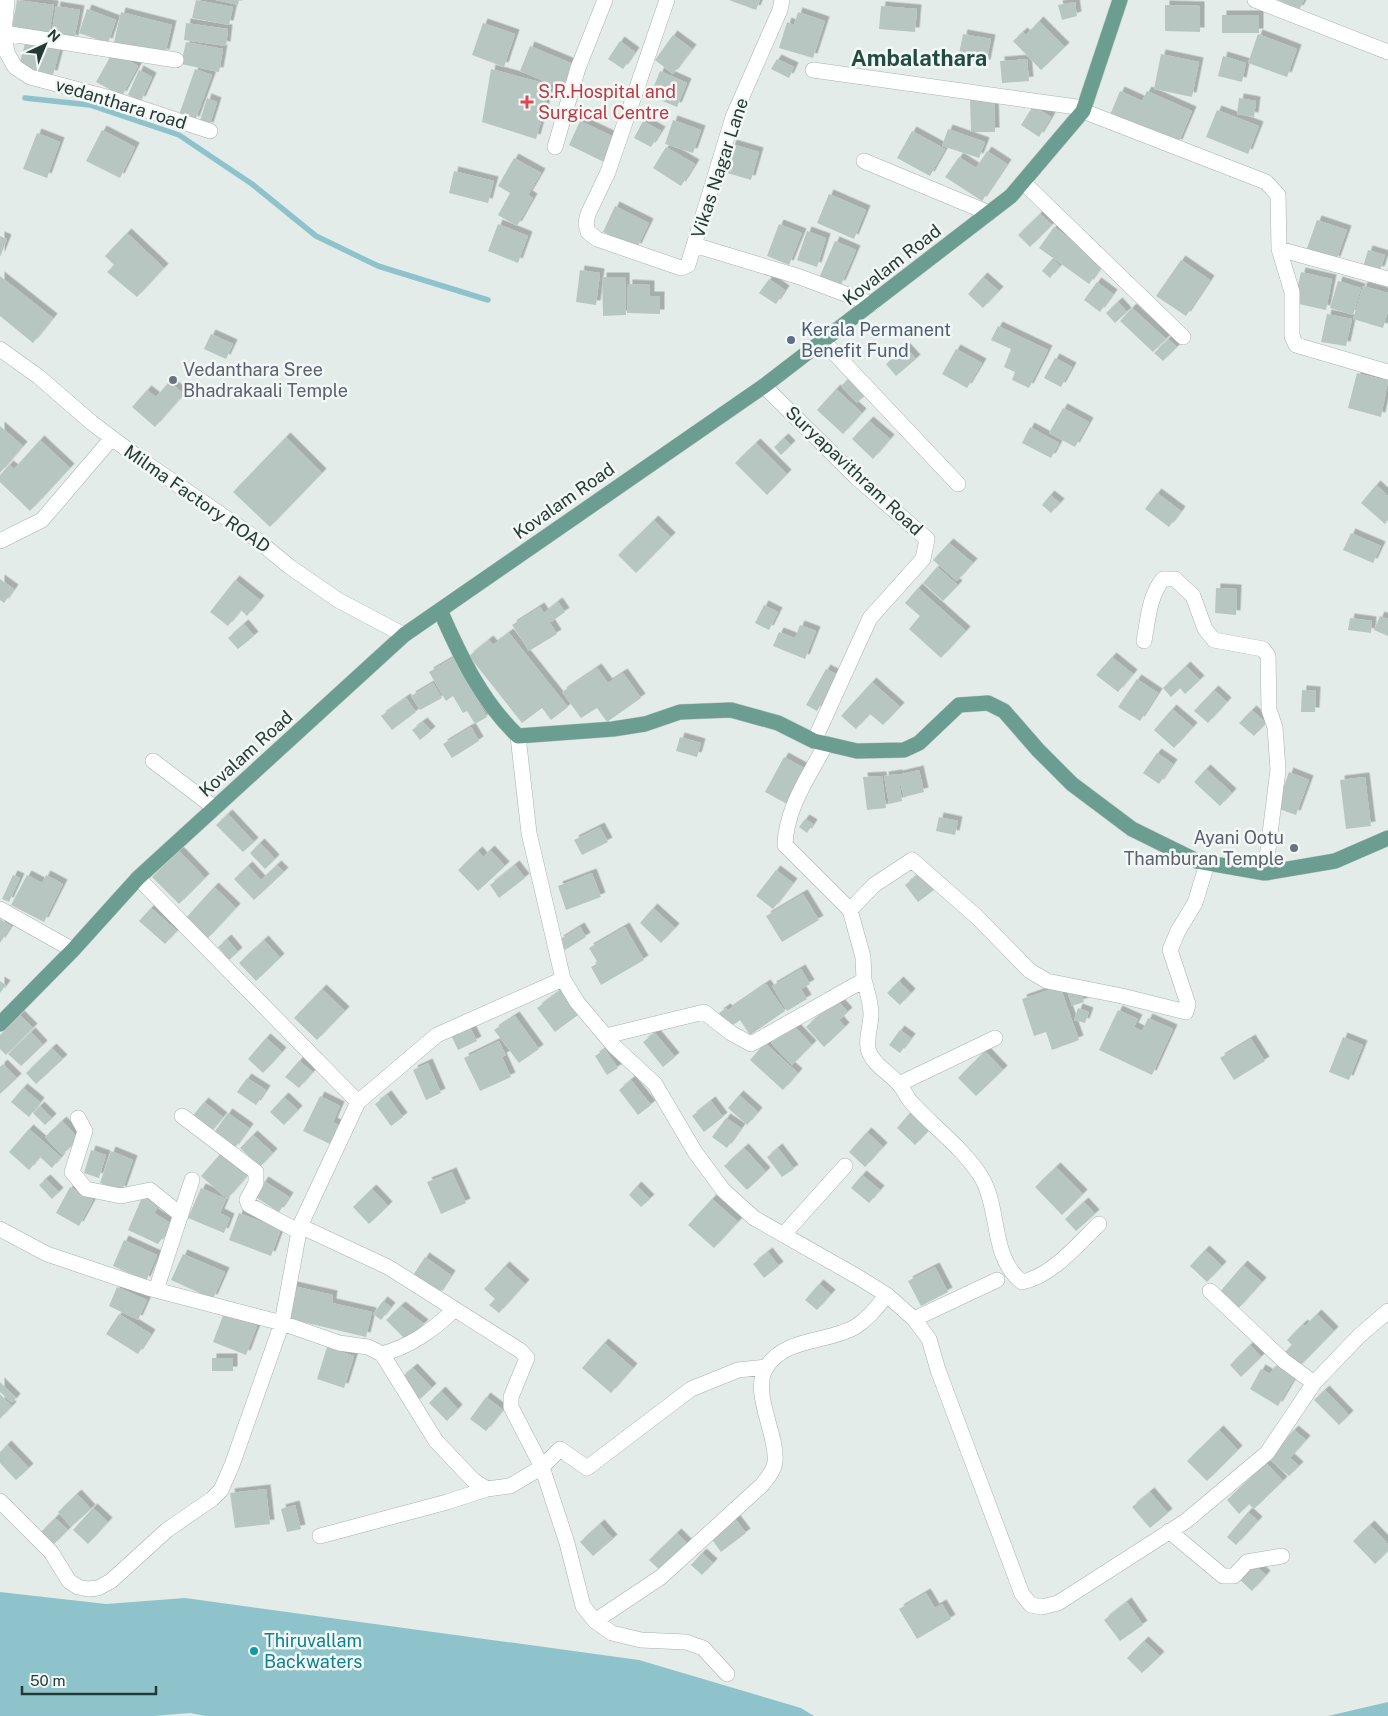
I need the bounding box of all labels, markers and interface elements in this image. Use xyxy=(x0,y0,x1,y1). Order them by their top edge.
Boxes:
north arrow xyxy=(20,20,70,70)
text: N xyxy=(45,26,64,45)
district label: Ambalathara xyxy=(851,45,987,71)
street label: vedanthara road xyxy=(53,74,189,133)
place label: S.R.Hospital and Surgical Centre xyxy=(538,81,676,123)
marker: S.R.Hospital and Surgical Centre xyxy=(520,95,534,109)
street label: Vikas Nagar Lane xyxy=(687,95,752,241)
street label: Kovalam Road xyxy=(839,220,945,309)
place label: Kerala Permanent Benefit Fund xyxy=(801,319,951,361)
marker: Kerala Permanent Benefit Fund xyxy=(785,334,797,346)
place label: Vedanthara Sree Bhadrakaali Temple xyxy=(183,359,348,401)
marker: Vedanthara Sree Bhadrakaali Temple xyxy=(167,374,179,386)
street label: Suryapavithram Road xyxy=(781,402,927,540)
street label: Milma Factory ROAD xyxy=(120,440,274,557)
street label: Kovalam Road xyxy=(509,458,618,543)
street label: Kovalam Road xyxy=(195,706,297,801)
place label: Ayani Ootu Thamburan Temple xyxy=(1124,827,1284,869)
marker: Ayani Ootu Thamburan Temple xyxy=(1288,842,1300,854)
place label: Thiruvallam Backwaters xyxy=(264,1630,362,1672)
marker: Thiruvallam Backwaters xyxy=(248,1645,260,1657)
scale bar xyxy=(22,1664,156,1696)
text: 50 m xyxy=(30,1672,65,1689)

